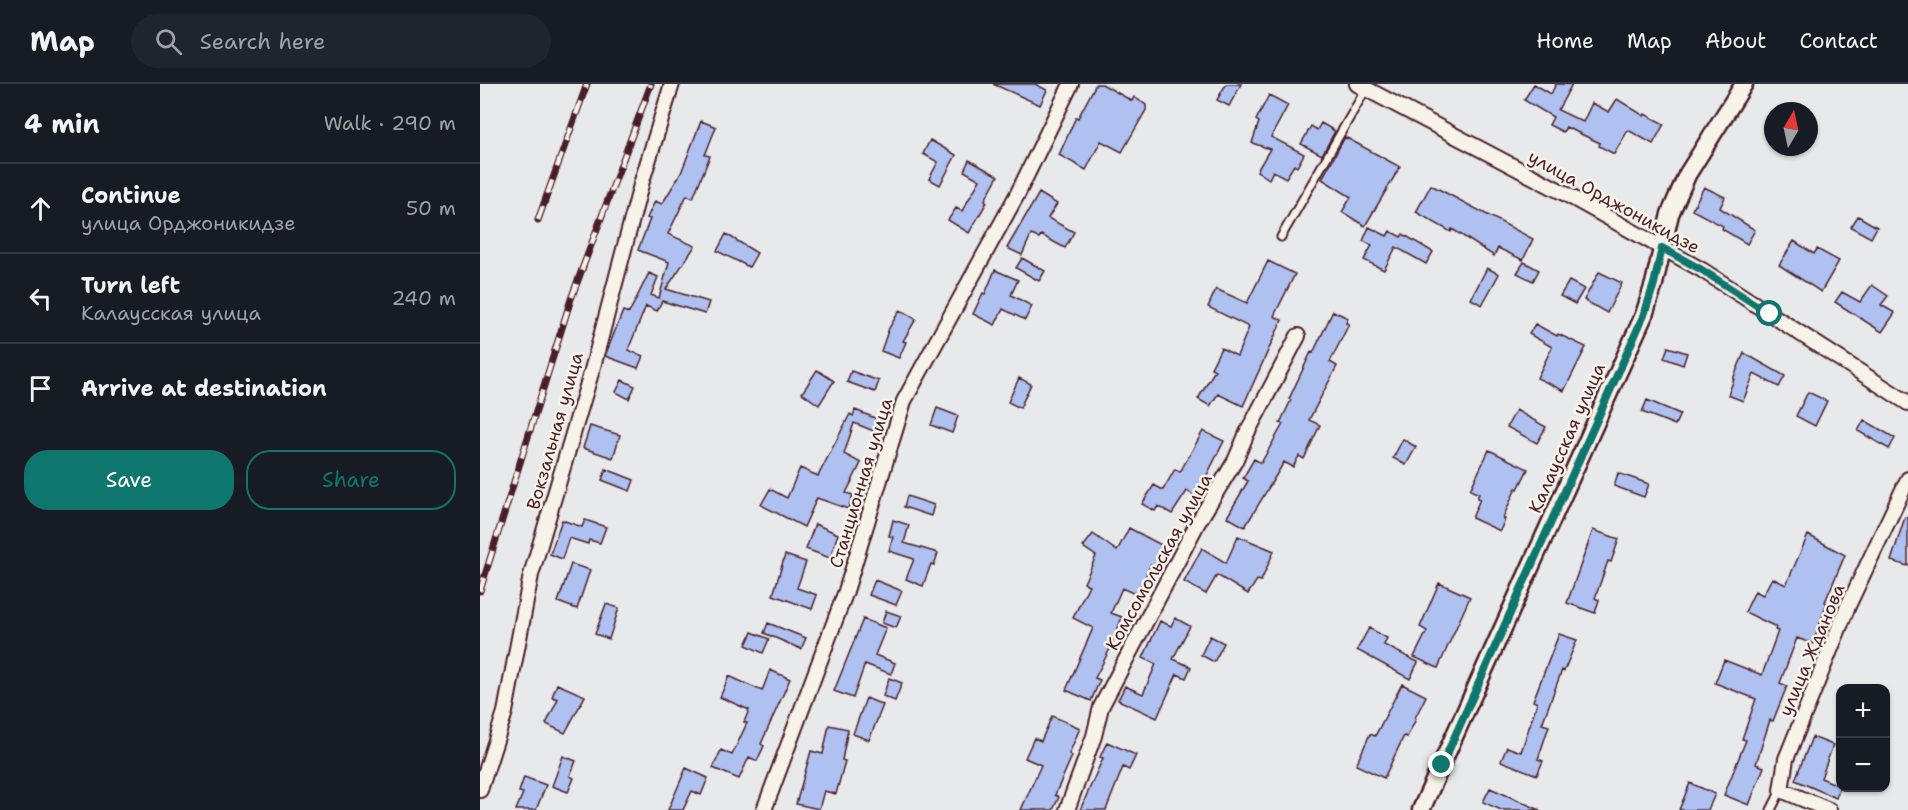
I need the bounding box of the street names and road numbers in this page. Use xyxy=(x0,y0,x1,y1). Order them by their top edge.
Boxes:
street label: улица Орджоникидзе xyxy=(1524,145,1704,259)
street label: Вокзальная улица xyxy=(521,350,589,512)
street label: Калаусская улица xyxy=(1523,359,1611,517)
street label: Станционная улица xyxy=(824,395,898,571)
street label: Комсомольская улица xyxy=(1100,469,1218,655)
street label: улица Жданова xyxy=(1773,580,1851,720)

